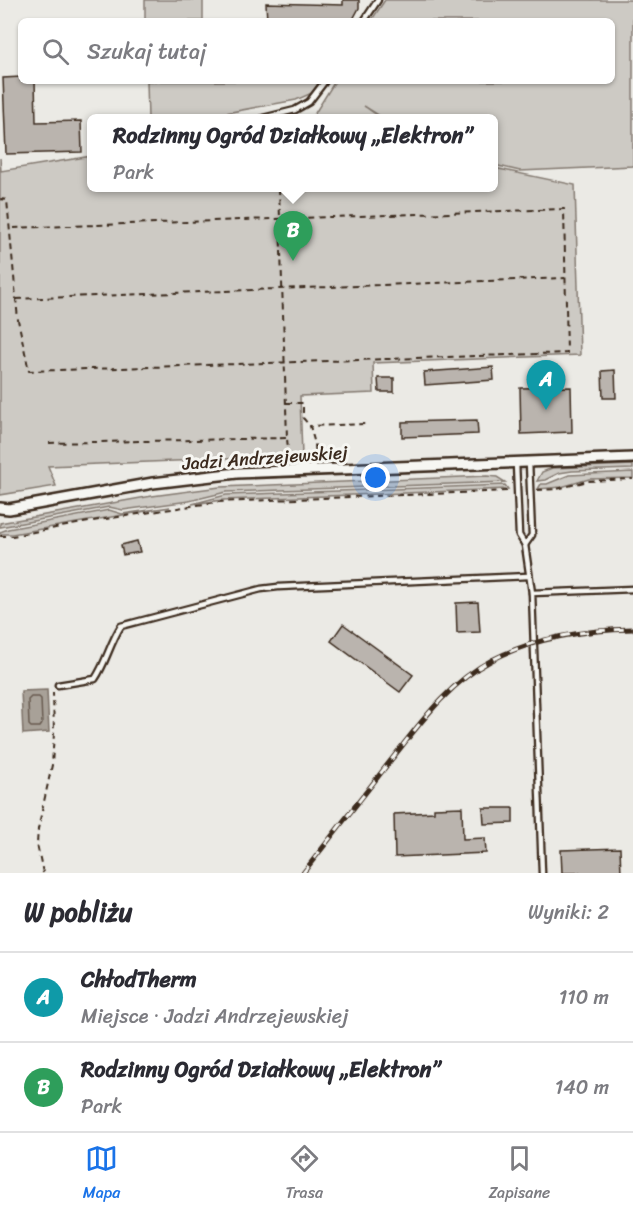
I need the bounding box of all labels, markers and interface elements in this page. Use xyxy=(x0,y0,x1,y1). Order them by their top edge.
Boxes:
search box xyxy=(18,18,615,84)
text: Szukaj tutaj xyxy=(87,32,206,71)
icon: search xyxy=(39,35,72,68)
popup xyxy=(87,114,498,192)
text: Rodzinny Ogród Działkowy „Elektron” xyxy=(113,116,472,155)
text: Park xyxy=(113,155,154,190)
pin: B xyxy=(274,212,312,261)
pin: A xyxy=(526,360,566,410)
street label: Jadzi Andrzejewskiej xyxy=(180,436,349,480)
your location xyxy=(361,463,390,492)
text: W pobliżu xyxy=(24,889,133,935)
text: Wyniki: 2 xyxy=(528,895,609,930)
text: ChłodTherm xyxy=(81,960,197,999)
text: A xyxy=(37,980,50,1015)
text: 110 m xyxy=(559,980,609,1015)
text: Miejsce · Jadzi Andrzejewskiej xyxy=(81,999,349,1034)
text: Rodzinny Ogród Działkowy „Elektron” xyxy=(81,1050,440,1089)
text: B xyxy=(37,1070,50,1105)
text: 140 m xyxy=(555,1070,609,1105)
text: Park xyxy=(81,1089,122,1124)
tab: Mapa xyxy=(83,1142,120,1207)
tab: Trasa xyxy=(286,1142,323,1207)
tab: Zapisane xyxy=(488,1142,550,1207)

